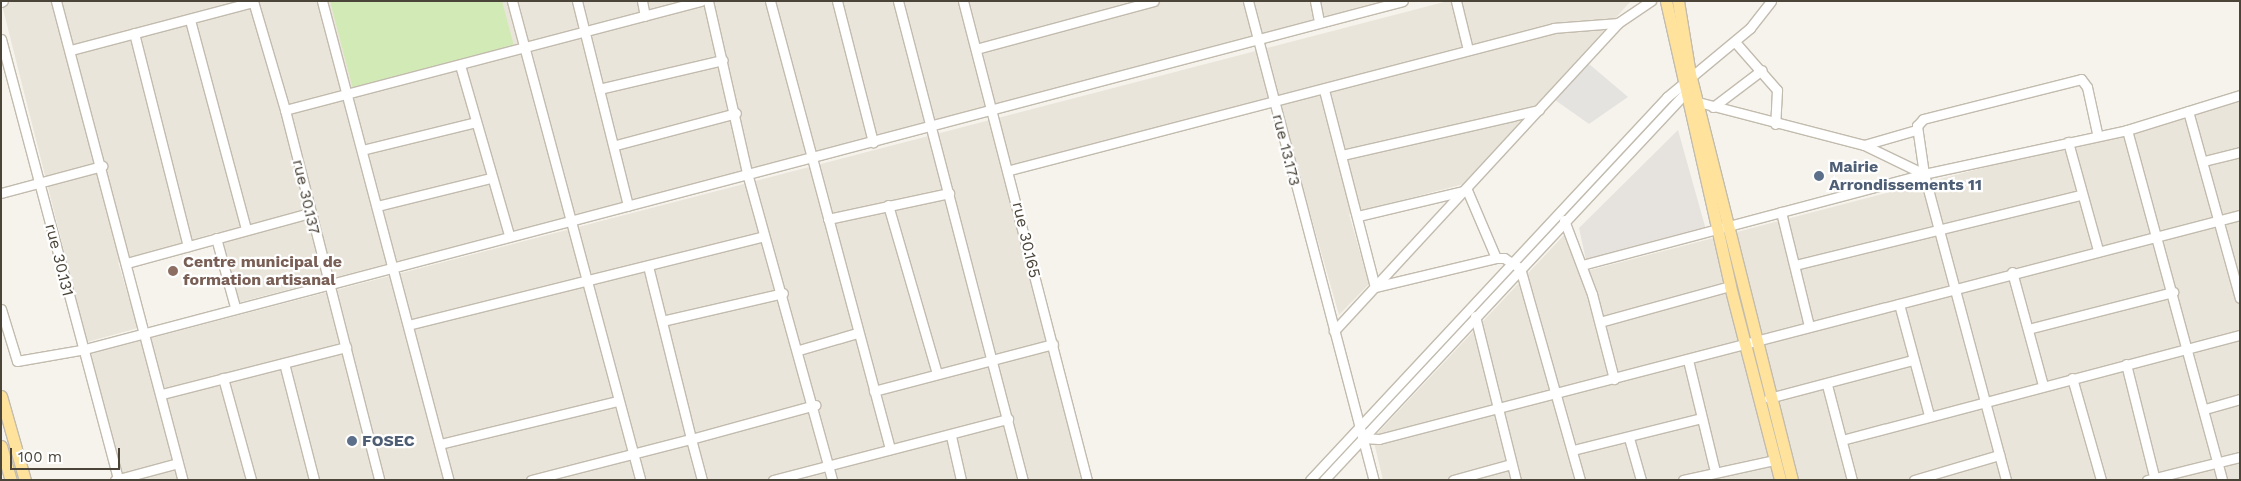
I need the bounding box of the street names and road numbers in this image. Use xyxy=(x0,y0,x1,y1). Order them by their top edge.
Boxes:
street label: rue 13.173 xyxy=(1268,112,1304,188)
street label: rue 30.137 xyxy=(288,158,324,236)
street label: rue 30.165 xyxy=(1008,200,1044,280)
street label: rue 30.131 xyxy=(41,222,77,298)

